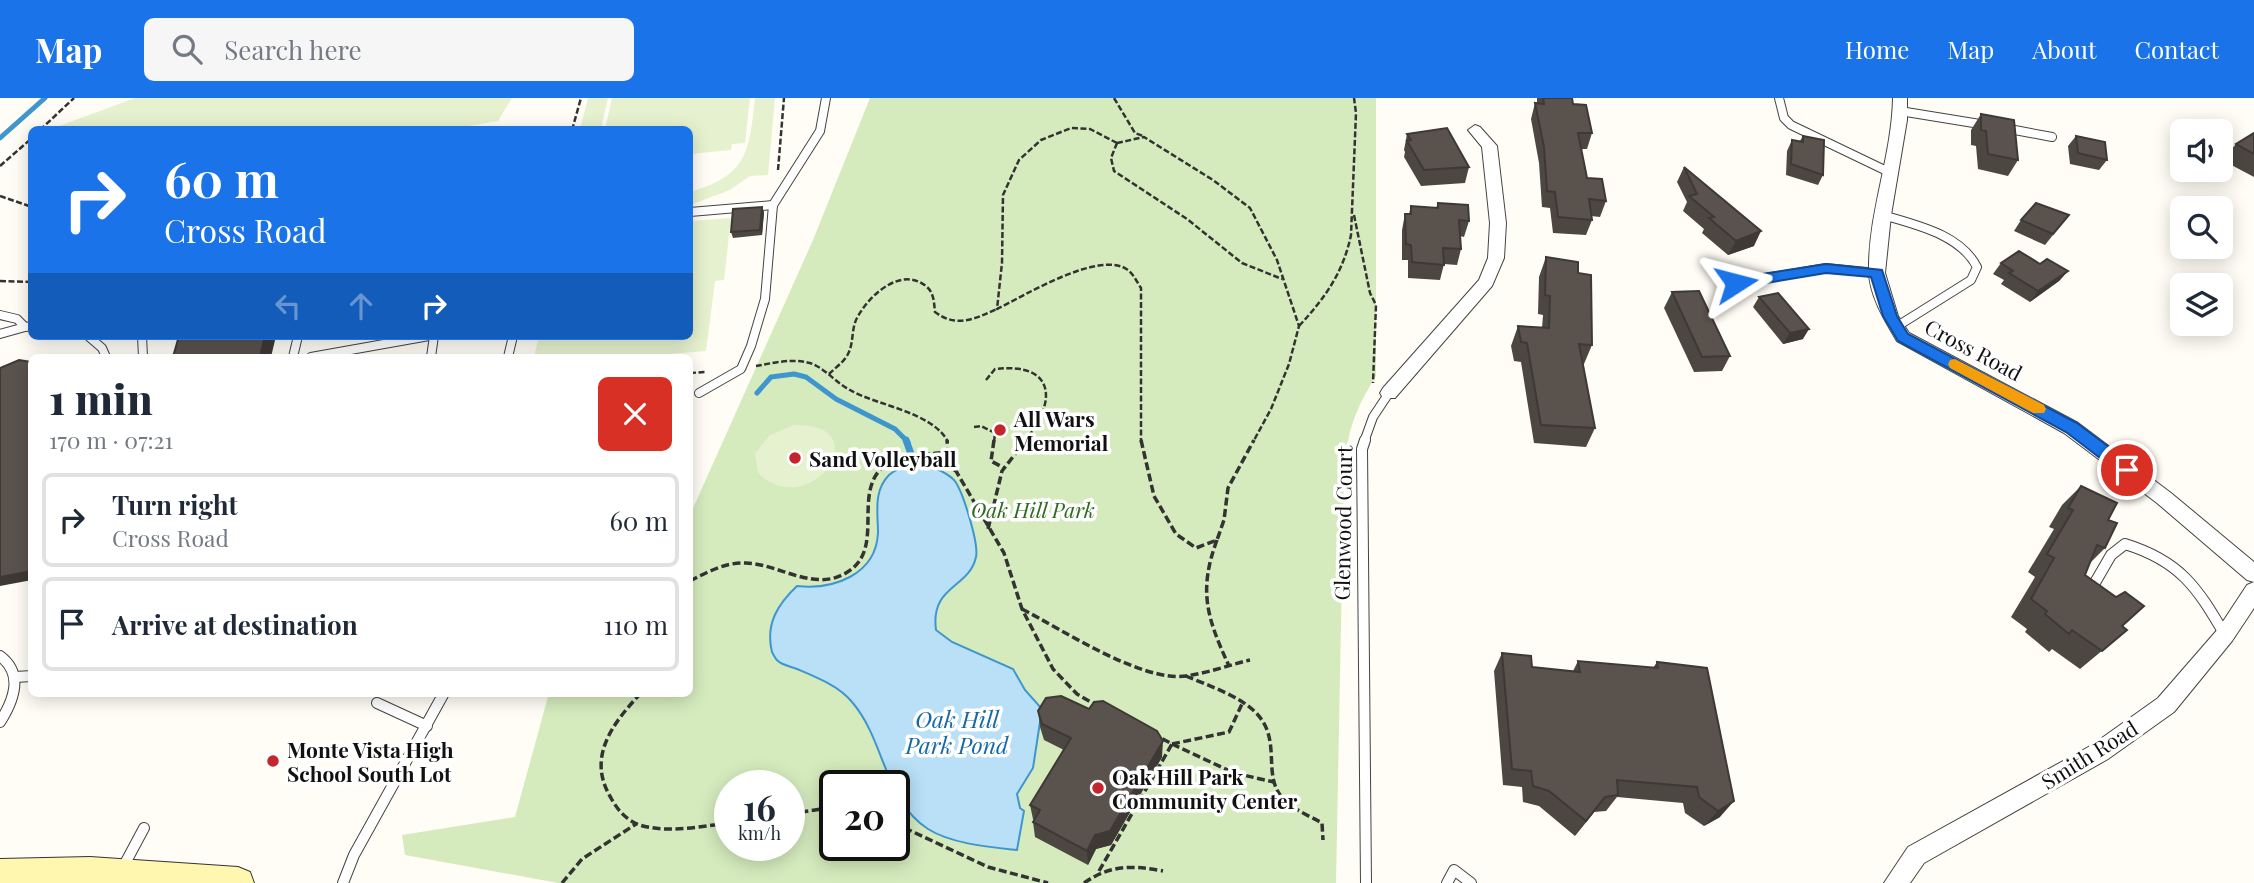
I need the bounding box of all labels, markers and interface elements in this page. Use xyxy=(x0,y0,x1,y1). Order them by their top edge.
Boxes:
search box xyxy=(144,18,634,81)
text: Map xyxy=(35,27,102,71)
icon: search xyxy=(168,30,206,68)
text: Search here xyxy=(224,32,362,67)
text: Home xyxy=(1845,33,1909,65)
text: Map xyxy=(1947,33,1994,65)
text: About xyxy=(2032,33,2096,65)
text: Contact xyxy=(2134,33,2219,65)
map controls xyxy=(2170,119,2233,336)
button: sound xyxy=(2170,119,2233,182)
text: 60 m xyxy=(164,145,279,210)
icon: right xyxy=(49,154,140,245)
button: search xyxy=(2170,196,2233,259)
text: Cross Road xyxy=(164,208,327,251)
position arrow xyxy=(1699,246,1773,320)
button: layers xyxy=(2170,273,2233,336)
icon: left xyxy=(269,287,307,325)
icon: ahead xyxy=(342,287,380,325)
icon: right xyxy=(415,287,453,325)
street label: Cross Road xyxy=(1920,312,2028,386)
text: 1 min xyxy=(49,370,153,426)
button: close xyxy=(598,377,672,451)
place label: All Wars Memorial xyxy=(1013,404,1109,456)
marker: All Wars Memorial xyxy=(992,422,1008,438)
text: 170 m · 07:21 xyxy=(49,424,173,455)
pin xyxy=(2097,440,2157,500)
place label: Sand Volleyball xyxy=(809,444,957,472)
street label: Glenwood Court xyxy=(1327,445,1357,601)
marker: Sand Volleyball xyxy=(787,450,803,466)
icon: arrive xyxy=(2108,451,2146,489)
text: Turn right xyxy=(112,487,238,522)
park label: Oak Hill Park xyxy=(971,495,1095,523)
icon: right xyxy=(53,501,91,539)
text: 60 m xyxy=(609,503,668,538)
text: Cross Road xyxy=(112,522,229,553)
icon: arrive xyxy=(53,605,91,643)
text: Arrive at destination xyxy=(112,607,358,642)
text: 110 m xyxy=(604,607,668,642)
water label: Oak Hill Park Pond xyxy=(904,703,1009,760)
street label: Smith Road xyxy=(2035,713,2143,795)
place label: Monte Vista High School South Lot xyxy=(287,735,454,787)
marker: Monte Vista High School South Lot xyxy=(265,753,281,769)
place label: Oak Hill Park Community Center xyxy=(1112,762,1297,814)
speed limit sign: 20 xyxy=(819,770,910,861)
marker: Oak Hill Park Community Center xyxy=(1090,780,1106,796)
text: 16 xyxy=(743,783,776,830)
text: km/h xyxy=(738,821,781,845)

